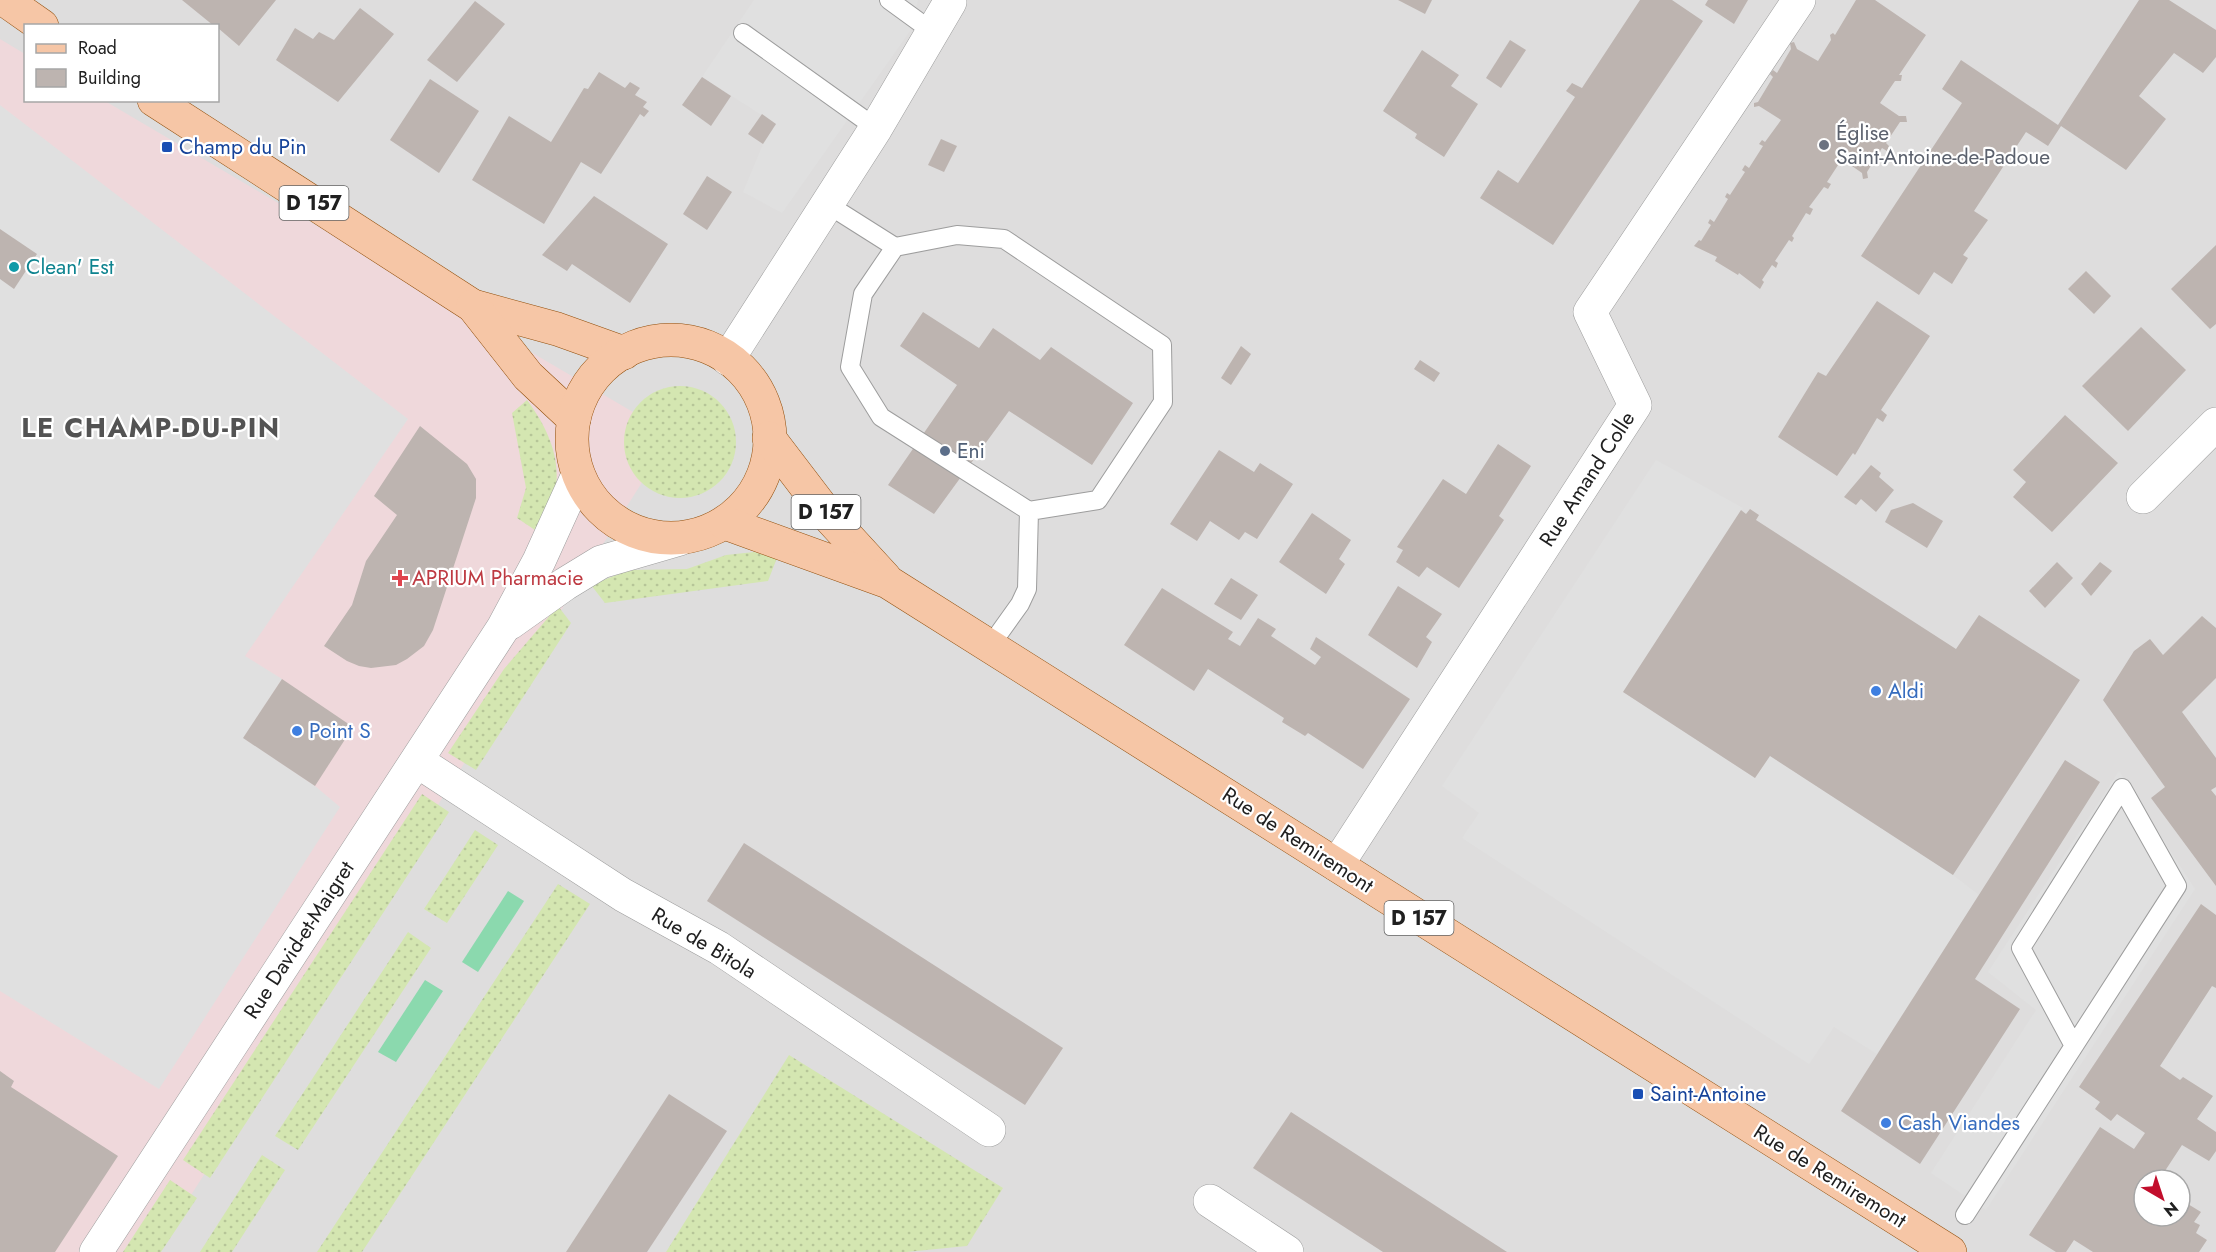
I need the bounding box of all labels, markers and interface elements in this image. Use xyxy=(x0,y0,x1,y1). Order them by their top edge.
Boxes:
legend xyxy=(24,24,219,102)
text: Road xyxy=(78,35,117,61)
text: Building xyxy=(78,65,141,91)
place label: Église Saint-Antoine-de-Padoue xyxy=(1836,118,2050,172)
place label: Champ du Pin xyxy=(179,132,306,162)
marker: Église Saint-Antoine-de-Padoue xyxy=(1817,138,1831,152)
marker: Champ du Pin xyxy=(160,140,174,154)
road number: D 157 xyxy=(280,186,348,220)
place label: Clean' Est xyxy=(26,252,114,282)
marker: Clean' Est xyxy=(7,260,21,274)
street label: Rue Amand Colle xyxy=(1532,405,1642,553)
district label: LE CHAMP-DU-PIN xyxy=(21,408,281,447)
place label: Eni xyxy=(957,436,985,466)
marker: Eni xyxy=(938,444,952,458)
road number: D 157 xyxy=(792,495,860,529)
place label: APRIUM Pharmacie xyxy=(412,563,584,593)
marker: APRIUM Pharmacie xyxy=(393,571,407,585)
place label: Aldi xyxy=(1888,676,1924,706)
marker: Aldi xyxy=(1869,684,1883,698)
place label: Point S xyxy=(309,716,371,746)
marker: Point S xyxy=(290,724,304,738)
street label: Rue de Remiremont xyxy=(1216,780,1380,900)
street label: Rue David-et-Maigret xyxy=(237,855,361,1025)
street label: Rue de Bitola xyxy=(646,900,762,986)
road number: D 157 xyxy=(1384,901,1454,935)
place label: Saint-Antoine xyxy=(1650,1079,1766,1109)
marker: Saint-Antoine xyxy=(1631,1087,1645,1101)
place label: Cash Viandes xyxy=(1898,1108,2020,1138)
marker: Cash Viandes xyxy=(1879,1116,1893,1130)
street label: Rue de Remiremont xyxy=(1748,1117,1912,1235)
north arrow xyxy=(2132,1168,2192,1228)
text: N xyxy=(2159,1196,2183,1222)

